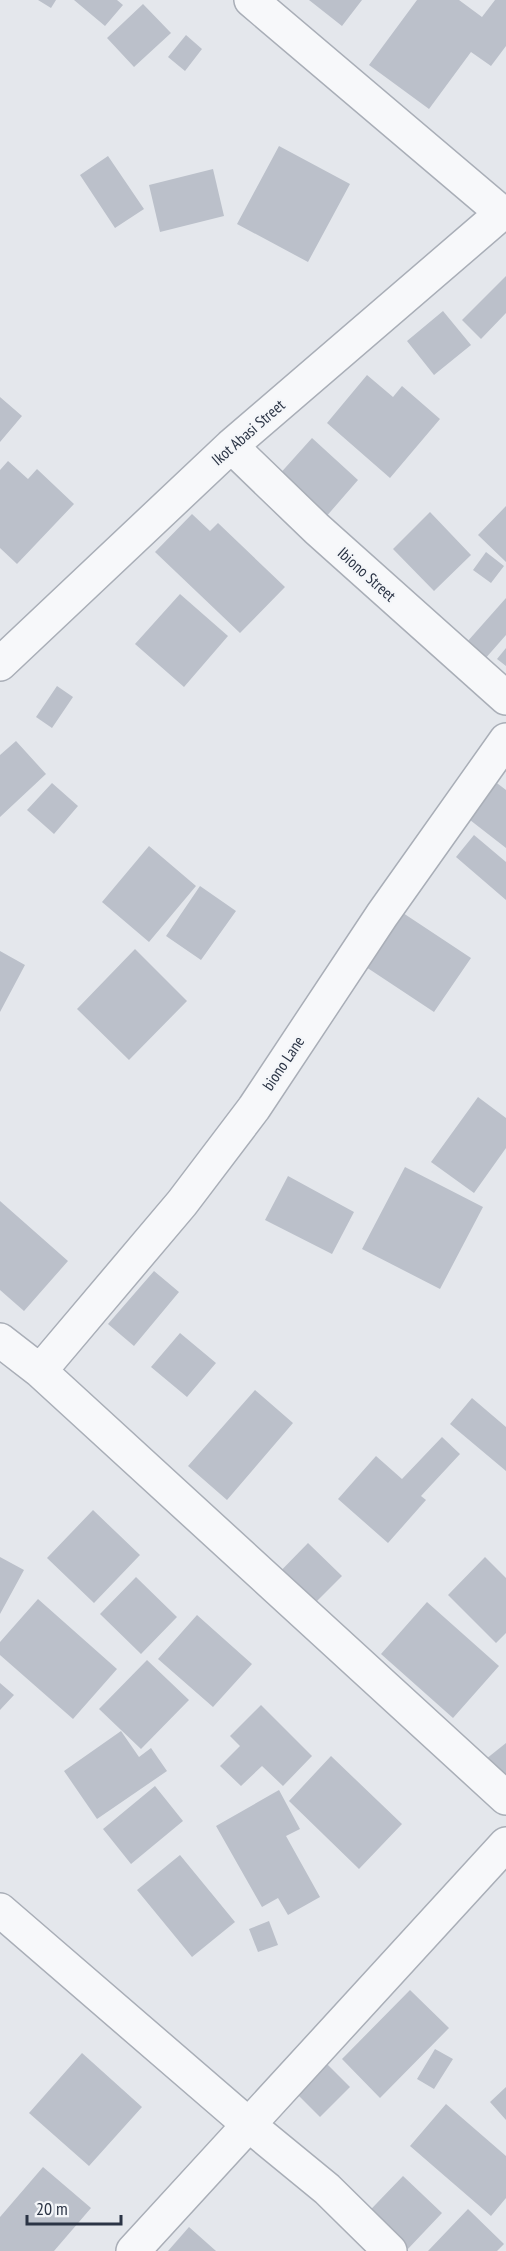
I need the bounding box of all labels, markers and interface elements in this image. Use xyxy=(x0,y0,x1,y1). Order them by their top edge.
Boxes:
street label: Ikot Abasi Street xyxy=(207,394,289,469)
street label: Ibiono Street xyxy=(334,543,401,606)
street label: biono Lane xyxy=(258,1032,308,1094)
scale bar xyxy=(27,2188,122,2226)
text: 20 m xyxy=(36,2197,68,2220)

